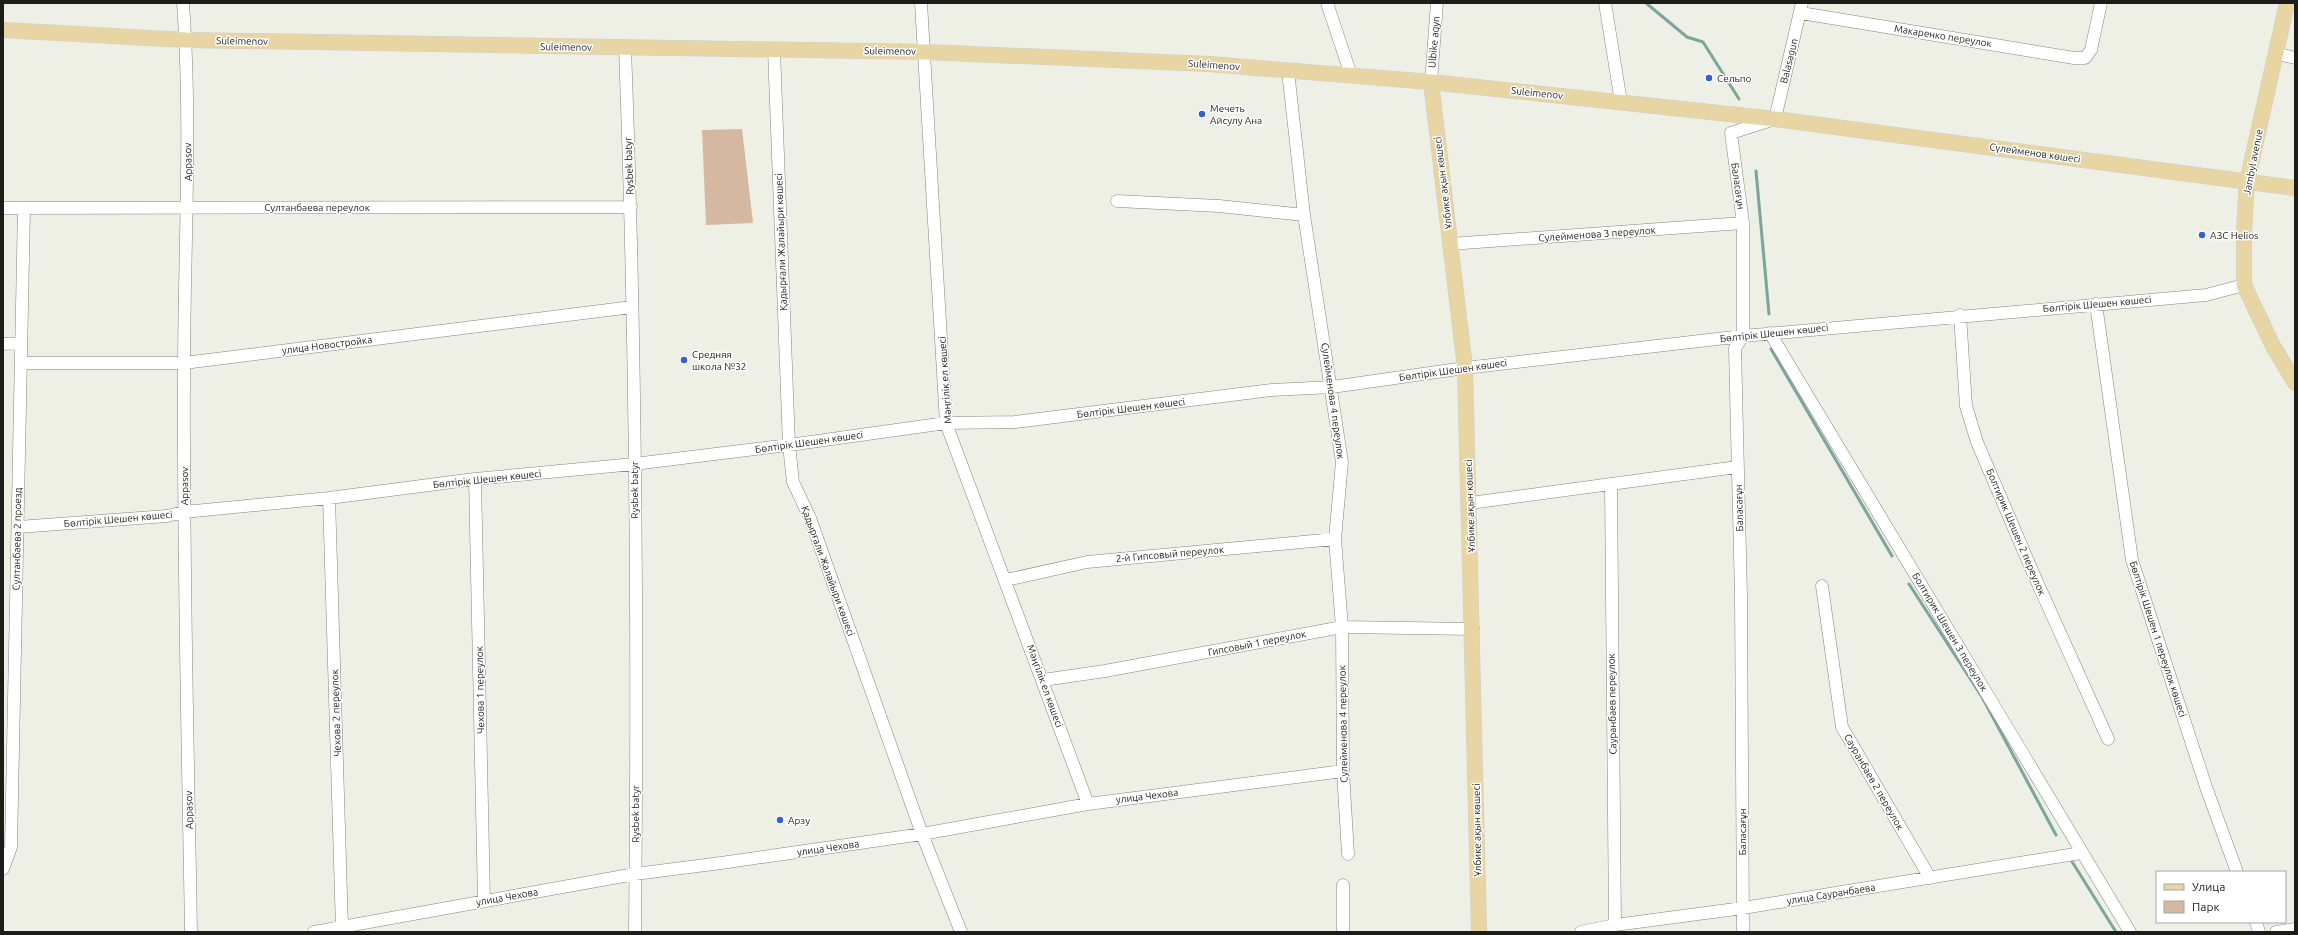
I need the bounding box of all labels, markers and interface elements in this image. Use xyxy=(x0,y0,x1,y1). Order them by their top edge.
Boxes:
street label: Ulbike aqyn xyxy=(1426,16,1442,68)
street label: Макаренко переулок xyxy=(1893,23,1993,49)
street label: Suleimenov xyxy=(216,35,268,47)
street label: Balasagun xyxy=(1778,37,1800,85)
street label: Suleimenov xyxy=(540,41,592,53)
street label: Suleimenov xyxy=(864,45,916,57)
street label: Suleimenov xyxy=(1188,58,1240,72)
marker: Сельпо xyxy=(1704,73,1714,83)
place label: Сельпо xyxy=(1717,73,1751,84)
street label: Suleimenov xyxy=(1511,85,1564,101)
place label: Мечеть Айсулу Ана xyxy=(1210,103,1262,126)
marker: Мечеть Айсулу Ана xyxy=(1197,109,1207,119)
street label: Jambyl avenue xyxy=(2241,128,2265,196)
street label: Ұлбике ақын көшесі xyxy=(1432,136,1454,230)
street label: Rysbek batyr xyxy=(622,137,636,195)
street label: Сүлейменов көшесі xyxy=(1989,141,2081,165)
street label: Appasov xyxy=(182,143,194,181)
street label: Баласағұн xyxy=(1729,162,1747,210)
street label: Қадырғали Жалайыри көшесі xyxy=(773,173,789,311)
street label: Султанбаева переулок xyxy=(264,202,370,213)
street label: Сулейменова 3 переулок xyxy=(1538,224,1656,244)
marker: АЗС Helios xyxy=(2197,230,2207,240)
place label: АЗС Helios xyxy=(2210,230,2258,241)
street label: Бөлтірік Шешен көшесі xyxy=(2042,294,2152,314)
street label: Бөлтірік Шешен көшесі xyxy=(1719,322,1829,344)
street label: улица Новостройка xyxy=(281,334,373,356)
street label: Мәңгілік ел көшесі xyxy=(936,336,954,424)
street label: Сулейменова 4 переулок xyxy=(1319,342,1347,460)
place label: Средняя школа №32 xyxy=(692,349,746,372)
marker: Средняя школа №32 xyxy=(679,355,689,365)
street label: Бөлтірік Шешен көшесі xyxy=(1398,357,1508,383)
street label: Бөлтірік Шешен көшесі xyxy=(1076,396,1186,420)
street label: Бөлтірік Шешен көшесі xyxy=(754,429,864,455)
street label: Ұлбике ақын көшесі xyxy=(1463,459,1477,553)
street label: Rysbek batyr xyxy=(629,461,640,519)
street label: Appasov xyxy=(179,467,190,505)
street label: Болтирик Шешен 2 переулок xyxy=(1984,467,2048,597)
street label: Бөлтірік Шешен көшесі xyxy=(432,468,542,490)
street label: Баласағұн xyxy=(1733,484,1745,532)
street label: Султанбаева 2 проезд xyxy=(11,487,23,591)
street label: Қадырғали Жалайыри көшесі xyxy=(799,504,857,638)
street label: Бөлтірік Шешен көшесі xyxy=(63,509,173,529)
street label: 2-й Гипсовый переулок xyxy=(1116,544,1224,564)
street label: Бөлтірік Шешен 1 переулок көшесі xyxy=(2128,560,2188,718)
street label: Болтирик Шешен 3 переулок xyxy=(1910,571,1990,693)
street label: Гипсовый 1 переулок xyxy=(1207,628,1307,658)
street label: Мәңгілік ел көшесі xyxy=(1025,643,1065,729)
street label: Чехова 1 переулок xyxy=(474,646,486,734)
street label: Сауранбаев переулок xyxy=(1606,653,1618,755)
street label: Сулейменова 4 переулок xyxy=(1336,665,1350,783)
street label: Чехова 2 переулок xyxy=(329,669,343,757)
street label: Сауранбаев 2 переулок xyxy=(1842,732,1906,832)
street label: Ұлбике ақын көшесі xyxy=(1471,783,1483,877)
street label: Rysbek batyr xyxy=(630,785,641,843)
street label: улица Чехова xyxy=(1115,787,1179,805)
street label: Appasov xyxy=(183,791,195,829)
street label: Баласағұн xyxy=(1737,808,1748,856)
marker: Арзу xyxy=(775,815,785,825)
place label: Арзу xyxy=(788,815,810,826)
street label: улица Чехова xyxy=(796,838,860,858)
legend xyxy=(2156,871,2286,923)
text: Улица xyxy=(2192,880,2225,893)
street label: улица Сауранбаева xyxy=(1786,882,1876,906)
street label: улица Чехова xyxy=(475,886,539,908)
text: Парк xyxy=(2192,900,2220,913)

